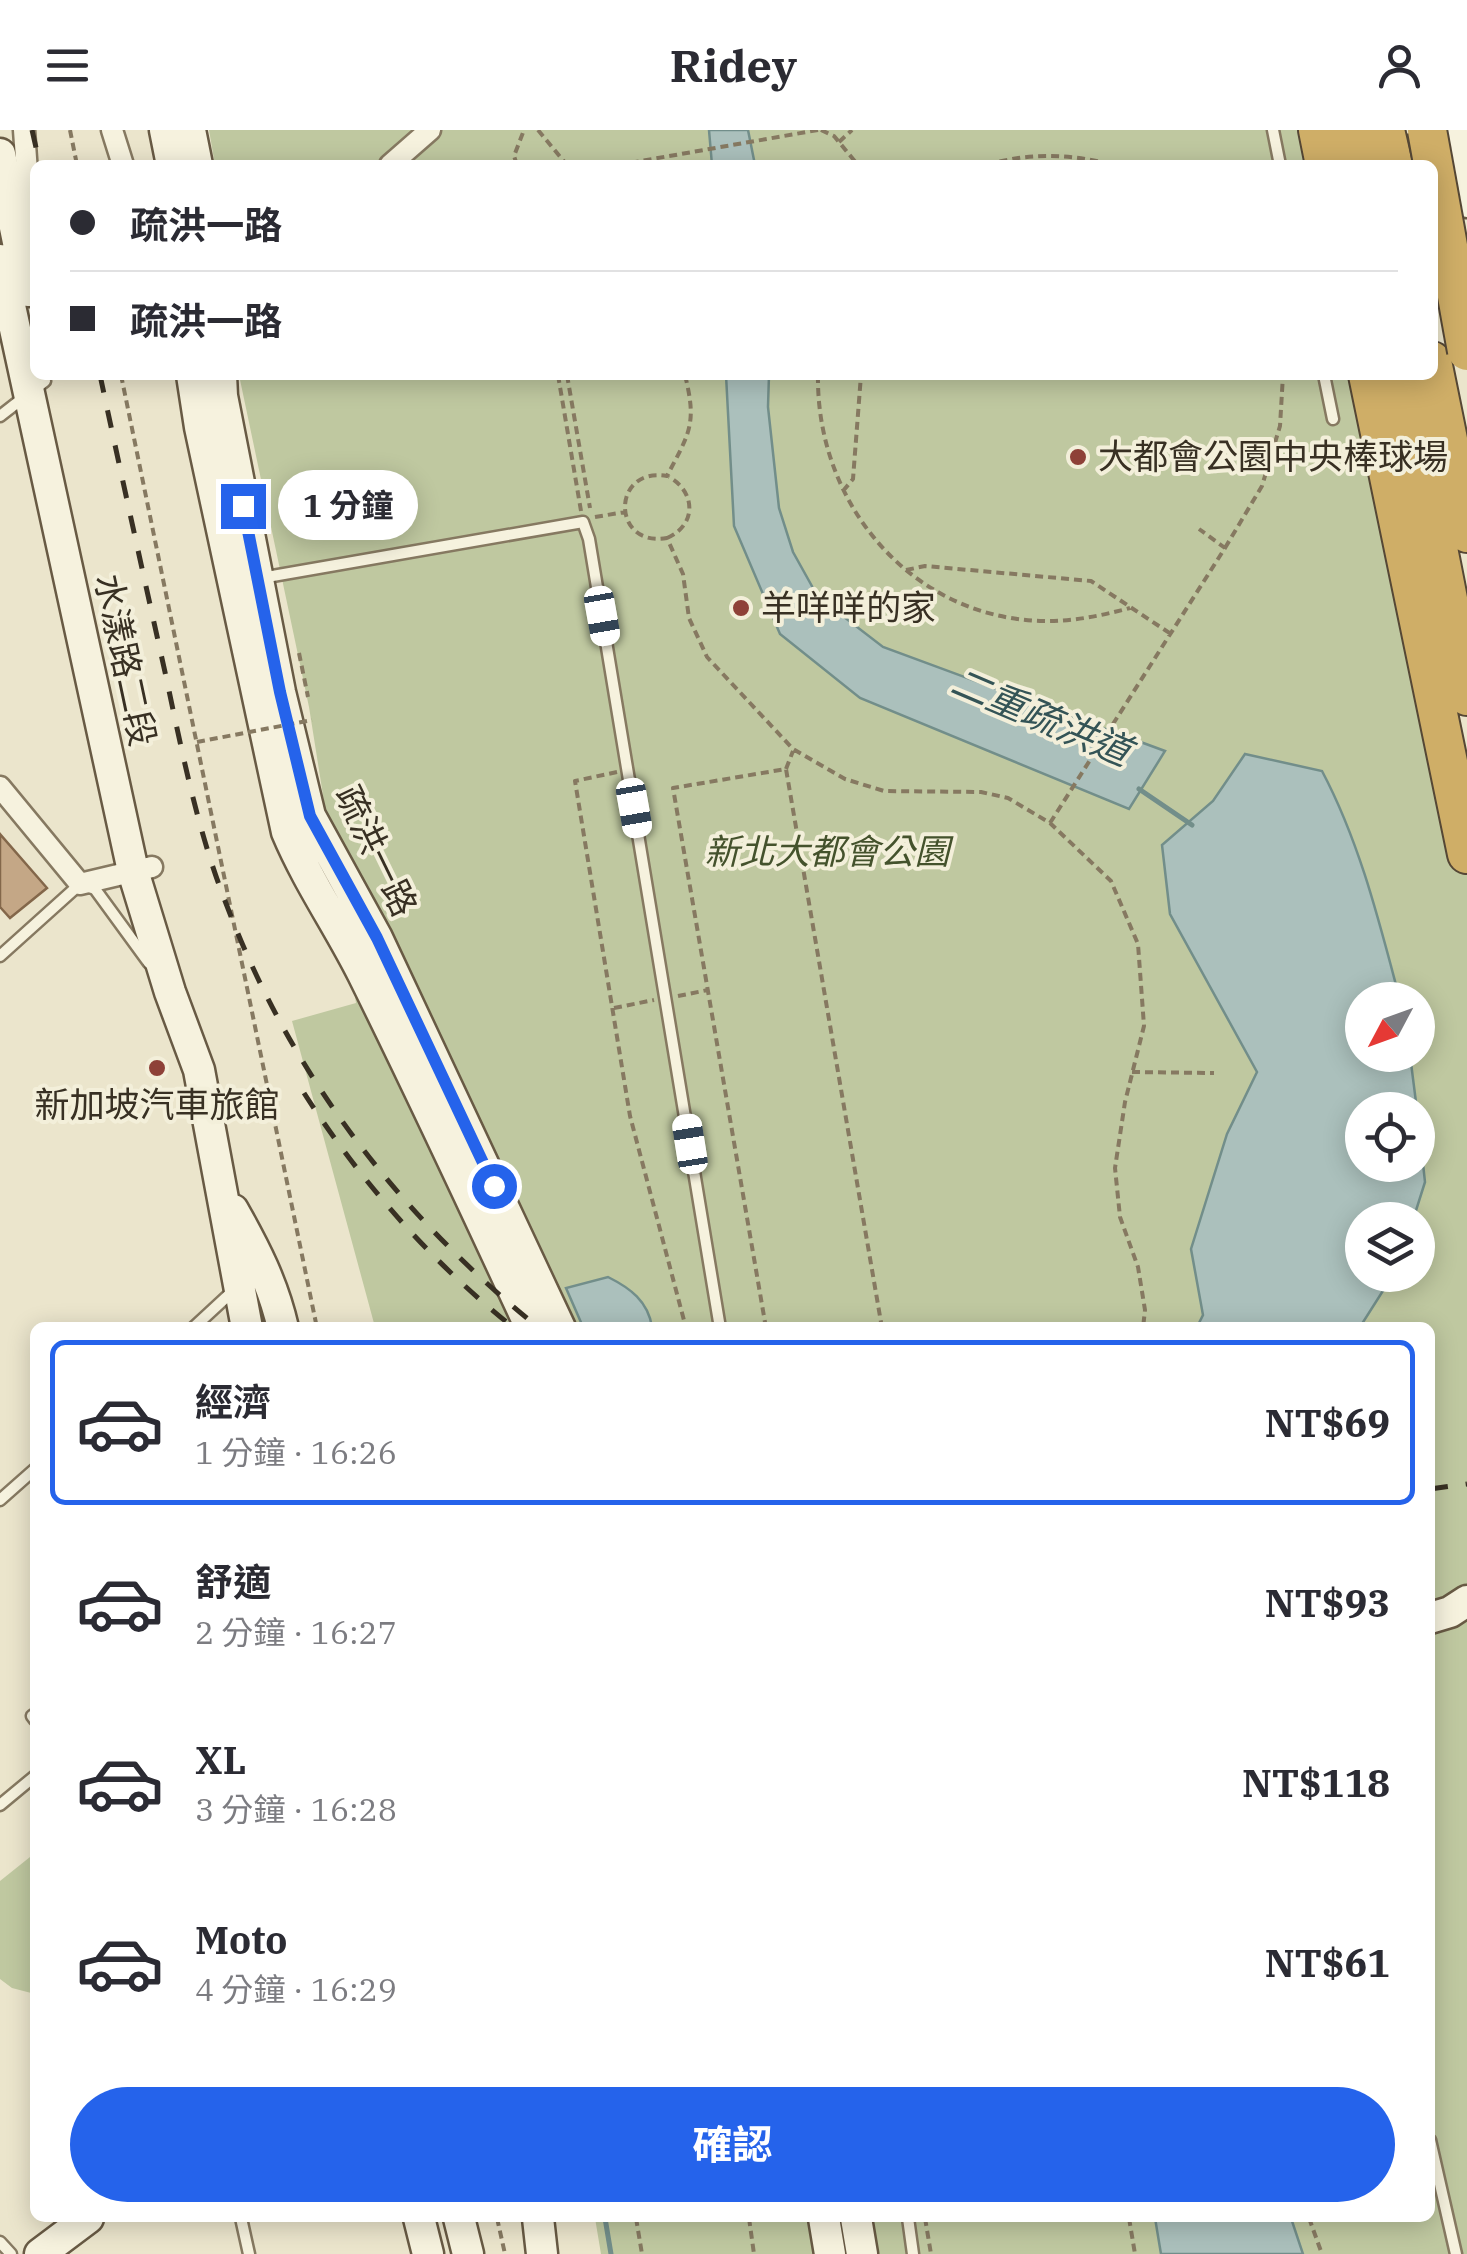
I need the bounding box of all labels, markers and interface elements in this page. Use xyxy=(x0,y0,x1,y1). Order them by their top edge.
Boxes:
text: Ridey xyxy=(670,36,797,94)
icon: menu xyxy=(40,38,95,93)
icon: person xyxy=(1372,38,1427,93)
text: 疏洪一路 xyxy=(130,200,282,249)
text: 疏洪一路 xyxy=(130,296,282,345)
place label: 大都會公園中央棒球場 xyxy=(1098,433,1448,479)
marker: 大都會公園中央棒球場 xyxy=(1067,446,1089,468)
callout: 1 分鐘 xyxy=(278,471,418,541)
route end xyxy=(221,484,266,529)
text: 1 分鐘 xyxy=(303,484,393,526)
street label: 水漾路二段 xyxy=(85,569,167,750)
car xyxy=(582,584,622,648)
place label: 羊咩咩的家 xyxy=(761,584,936,630)
marker: 羊咩咩的家 xyxy=(730,597,752,619)
water label: 二重疏洪道 xyxy=(945,656,1143,777)
car xyxy=(614,776,654,840)
street label: 疏洪一路 xyxy=(326,778,428,924)
park label: 新北大都會公園 xyxy=(704,828,954,874)
north arrow xyxy=(1345,982,1435,1072)
map controls xyxy=(1345,982,1435,1292)
marker: 新加坡汽車旅館 xyxy=(146,1057,168,1079)
place label: 新加坡汽車旅館 xyxy=(34,1081,280,1127)
button: locate xyxy=(1345,1092,1435,1182)
car xyxy=(670,1112,710,1176)
route start xyxy=(472,1164,517,1209)
button: layers xyxy=(1345,1202,1435,1292)
text: 經濟 xyxy=(195,1377,271,1426)
icon: car xyxy=(75,1378,165,1468)
text: NT$69 xyxy=(1265,1398,1390,1447)
text: 1 分鐘 · 16:26 xyxy=(195,1431,397,1473)
text: 舒適 xyxy=(195,1557,271,1606)
icon: car xyxy=(75,1558,165,1648)
text: NT$93 xyxy=(1265,1578,1390,1627)
text: 2 分鐘 · 16:27 xyxy=(195,1611,397,1653)
text: XL xyxy=(195,1735,246,1784)
icon: car xyxy=(75,1738,165,1828)
text: NT$118 xyxy=(1242,1758,1390,1807)
text: 3 分鐘 · 16:28 xyxy=(195,1788,397,1830)
text: Moto xyxy=(195,1915,287,1964)
icon: car xyxy=(75,1918,165,2008)
text: NT$61 xyxy=(1265,1938,1390,1987)
text: 4 分鐘 · 16:29 xyxy=(195,1968,397,2010)
button: 確認 xyxy=(70,2087,1395,2202)

